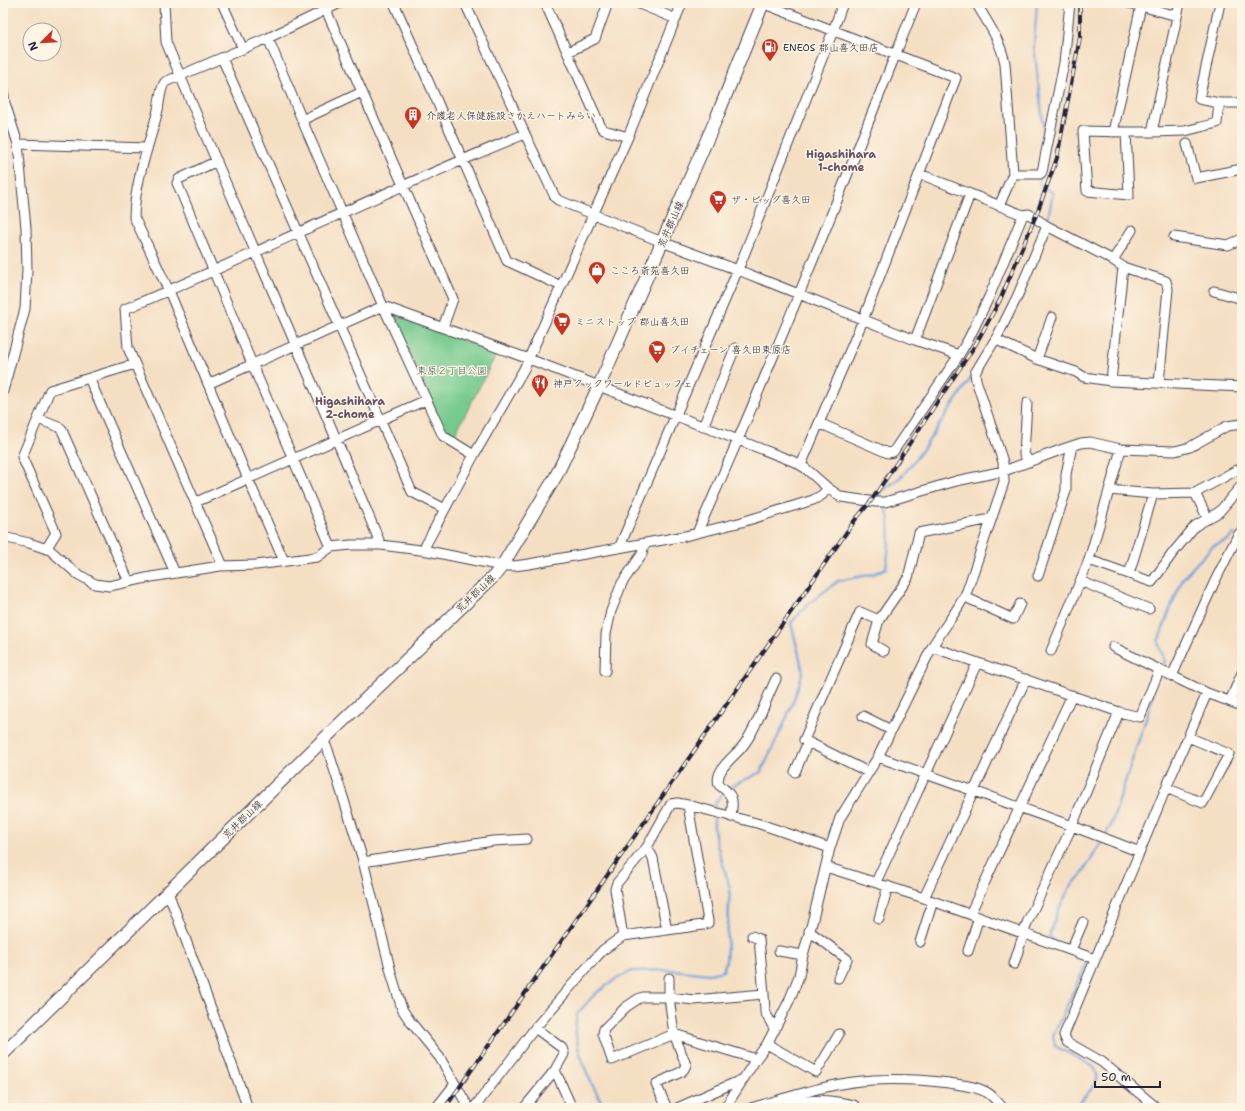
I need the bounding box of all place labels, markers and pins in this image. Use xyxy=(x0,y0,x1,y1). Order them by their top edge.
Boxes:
fuel station icon: ENEOS 郡山喜久田店 xyxy=(760,37,780,62)
place label: ENEOS 郡山喜久田店 xyxy=(783,41,879,54)
building icon: 介護老人保健施設さかえハートみらい xyxy=(403,105,423,130)
place label: 介護老人保健施設さかえハートみらい xyxy=(426,109,596,122)
supermarket icon: ザ・ビッグ喜久田 xyxy=(708,189,728,214)
place label: ザ・ビッグ喜久田 xyxy=(731,193,811,206)
shop icon: こころ斎苑喜久田 xyxy=(587,260,607,285)
place label: こころ斎苑喜久田 xyxy=(610,264,690,277)
supermarket icon: ミニストップ 郡山喜久田 xyxy=(552,311,572,336)
place label: ミニストップ 郡山喜久田 xyxy=(575,315,689,328)
supermarket icon: ブイチェーン 喜久田東原店 xyxy=(647,339,667,364)
place label: ブイチェーン 喜久田東原店 xyxy=(670,343,792,356)
restaurant icon: 神戸クックワールドビュッフェ xyxy=(530,373,550,398)
place label: 神戸クックワールドビュッフェ xyxy=(553,377,692,390)

